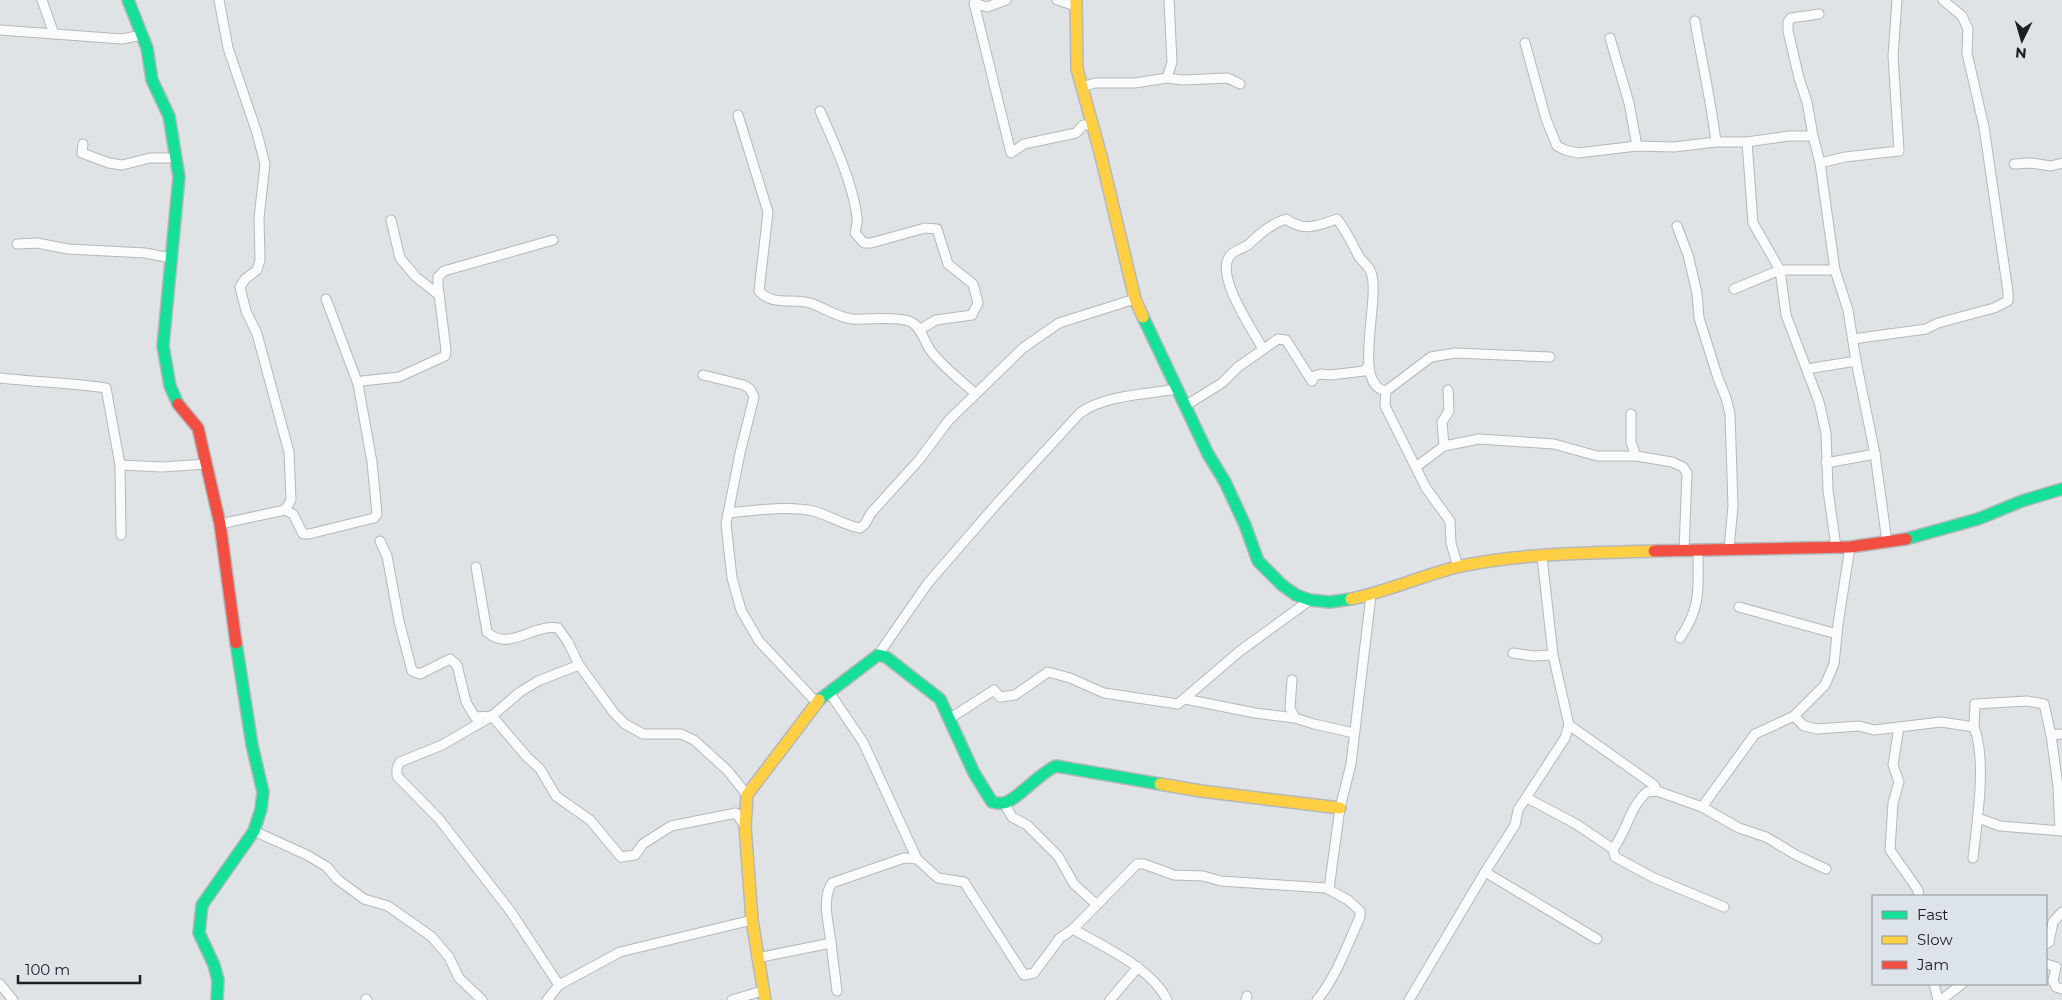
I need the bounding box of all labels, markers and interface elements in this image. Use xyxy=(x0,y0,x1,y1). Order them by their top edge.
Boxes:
north arrow xyxy=(1997,15,2047,65)
text: N xyxy=(2014,43,2027,62)
legend xyxy=(1872,895,2047,985)
text: Fast xyxy=(1917,905,1948,924)
text: Slow xyxy=(1917,930,1953,949)
scale bar xyxy=(18,952,140,984)
text: Jam xyxy=(1916,955,1949,974)
text: 100 m xyxy=(25,960,70,979)

